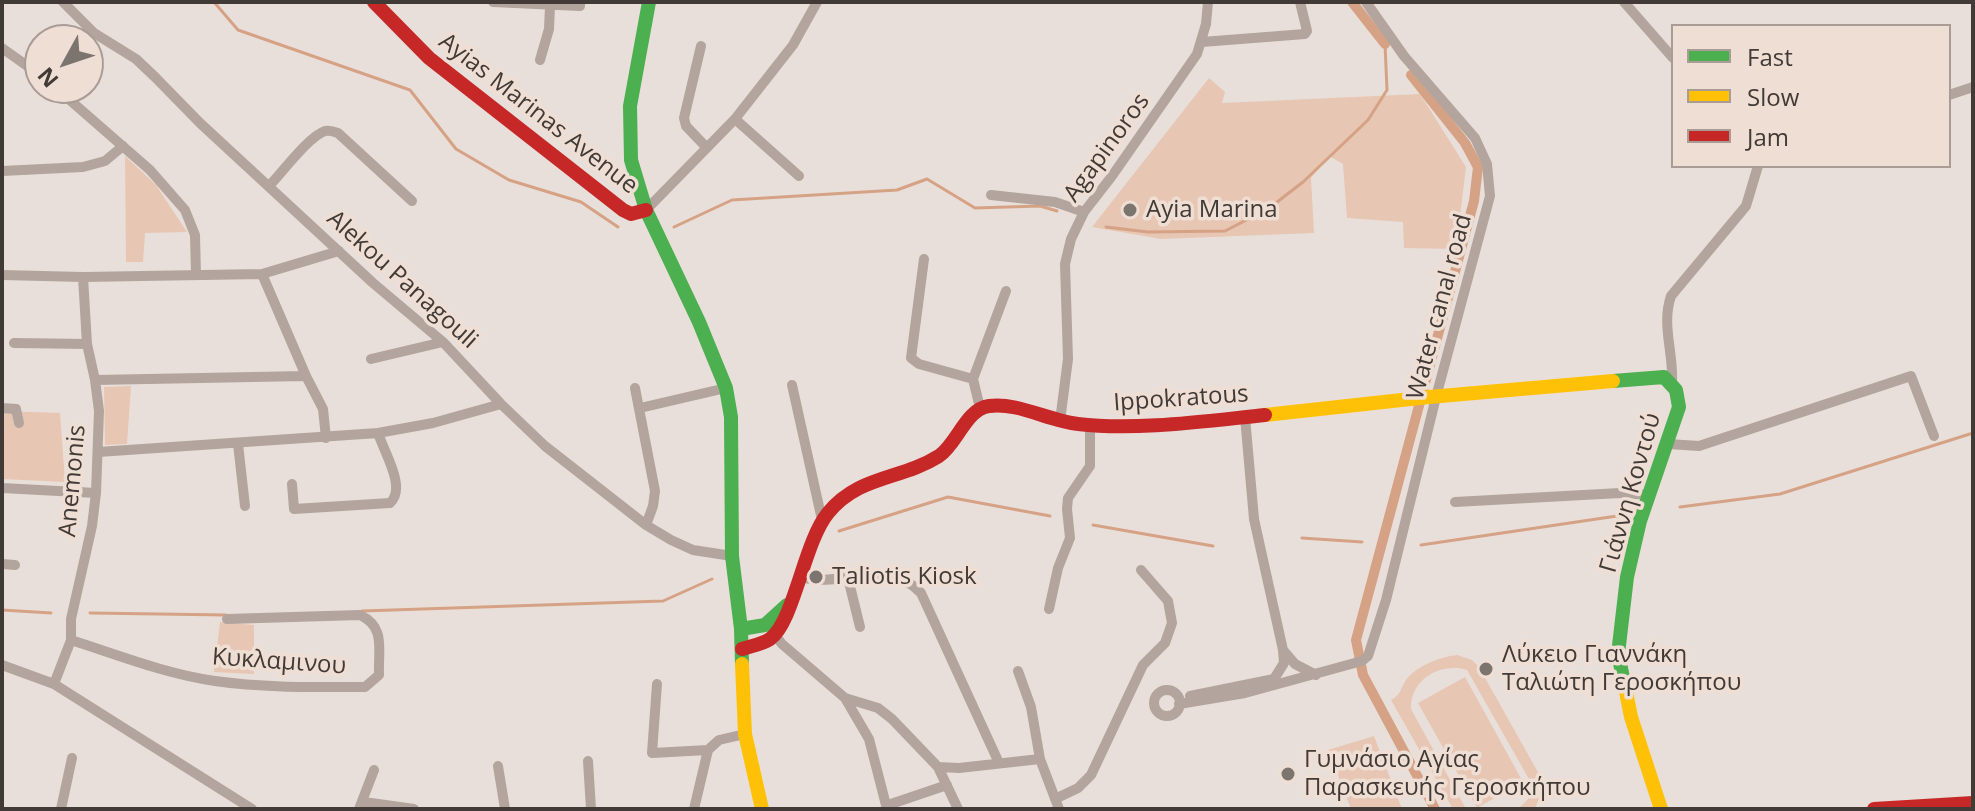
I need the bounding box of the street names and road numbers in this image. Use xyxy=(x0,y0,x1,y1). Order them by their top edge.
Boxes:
street label: Ayias Marinas Avenue xyxy=(433,27,643,201)
street label: Agapinoros xyxy=(1058,88,1156,208)
street label: Alekou Panagouli xyxy=(321,205,483,355)
street label: Water canal road xyxy=(1401,211,1479,403)
street label: Ippokratous xyxy=(1112,380,1250,418)
street label: Γιάννη Κοντού xyxy=(1594,410,1668,576)
street label: Anemonis xyxy=(54,424,92,538)
street label: Κυκλαμινου xyxy=(211,643,347,681)

